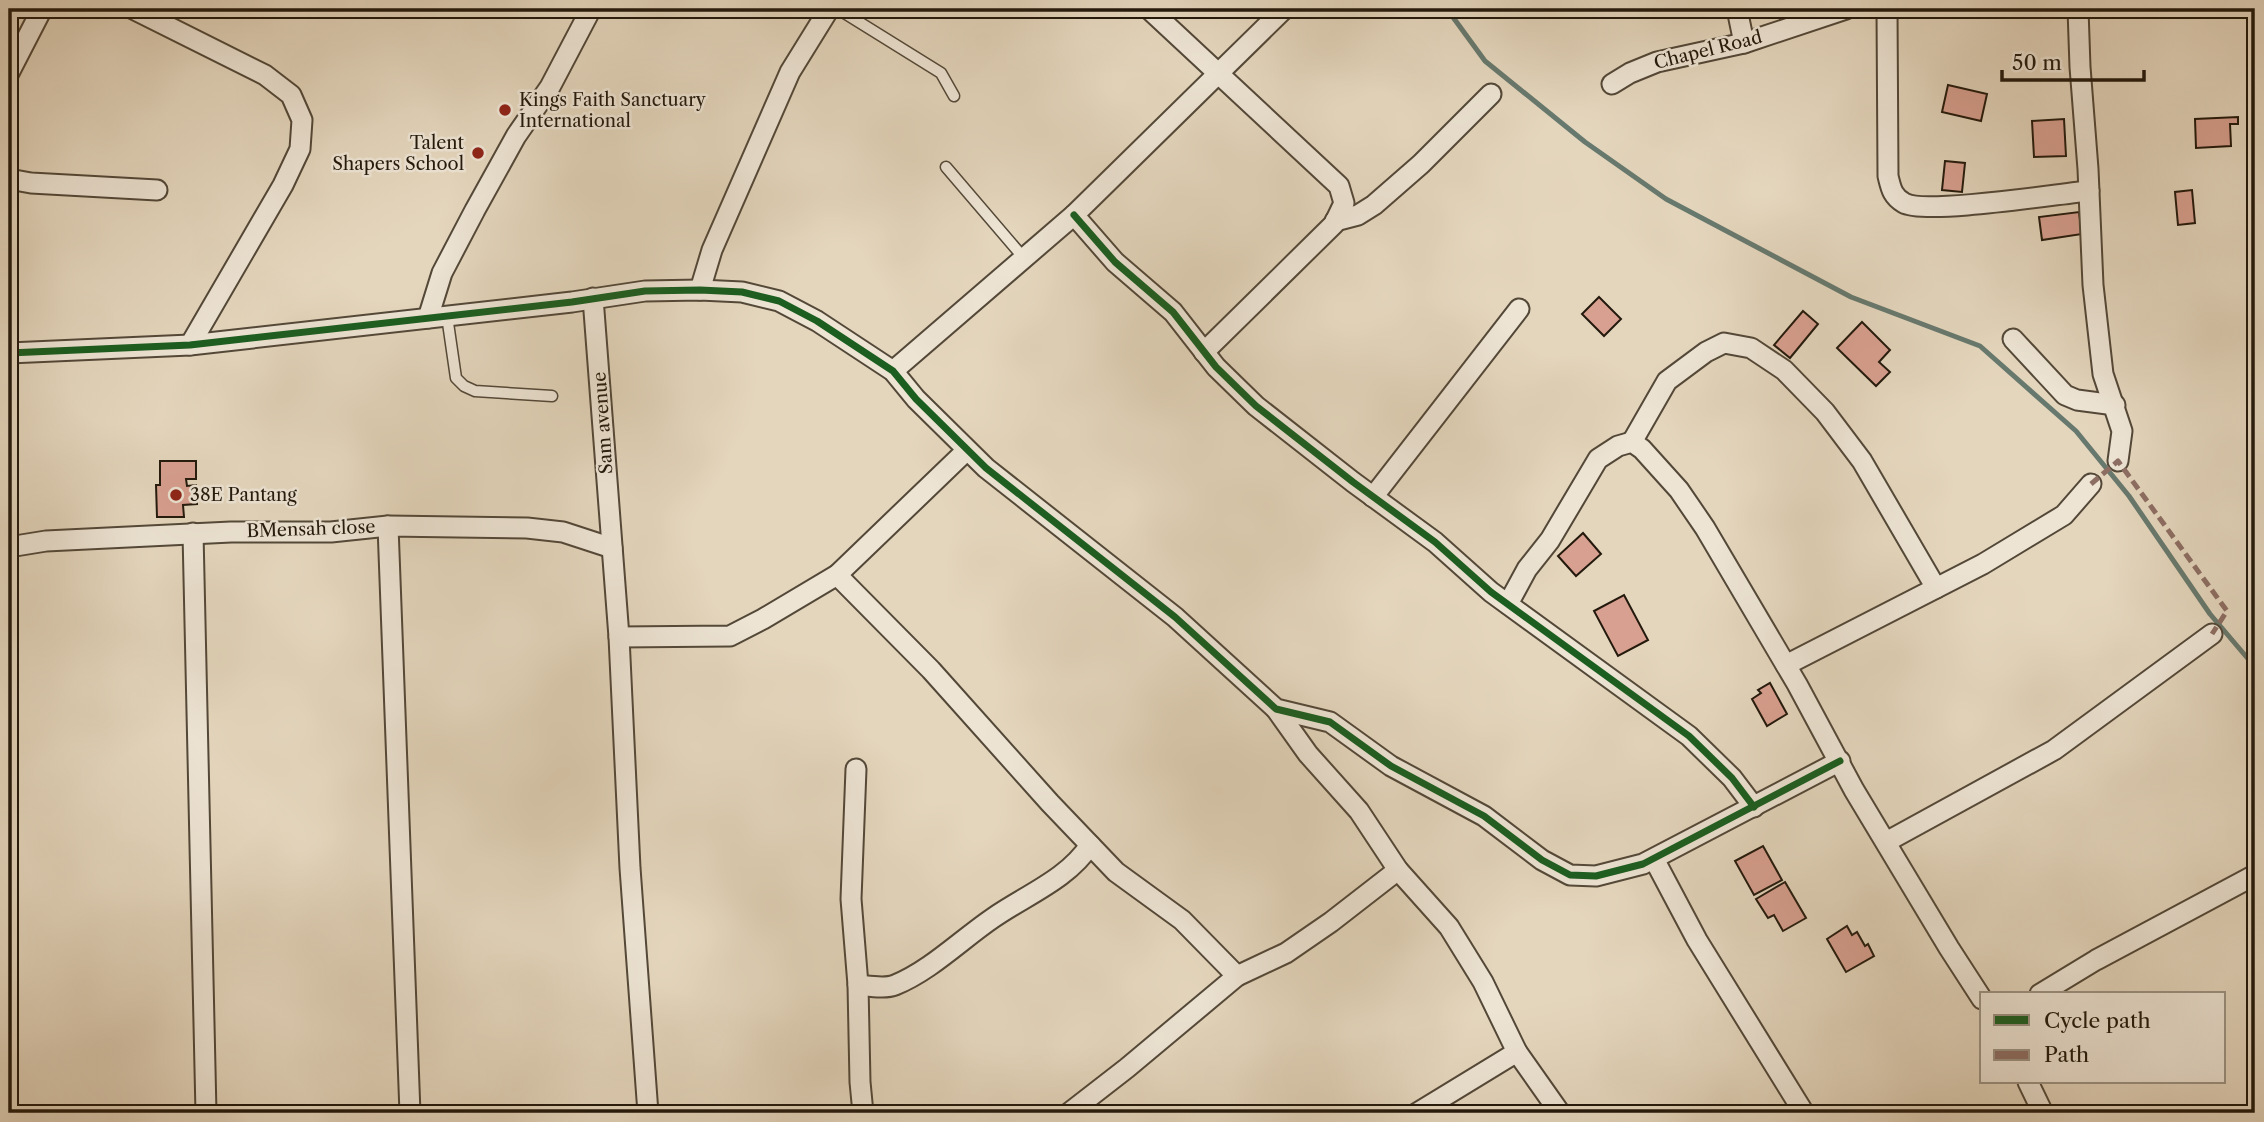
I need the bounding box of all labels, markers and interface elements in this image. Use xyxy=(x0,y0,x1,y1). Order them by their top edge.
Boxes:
street label: Chapel Road xyxy=(1652,26,1764,74)
scale bar xyxy=(2002,38,2143,82)
text: 50 m xyxy=(2012,50,2062,75)
place label: Kings Faith Sanctuary International xyxy=(519,89,707,132)
marker: Kings Faith Sanctuary International xyxy=(497,102,513,118)
place label: Talent Shapers School xyxy=(332,132,465,175)
marker: Talent Shapers School xyxy=(470,145,486,161)
street label: Sam avenue xyxy=(588,371,618,475)
place label: 38E Pantang xyxy=(190,484,297,506)
marker: 38E Pantang xyxy=(168,487,184,503)
street label: BMensah close xyxy=(246,516,376,542)
legend xyxy=(1980,992,2226,1084)
text: Cycle path xyxy=(2044,1008,2151,1033)
text: Path xyxy=(2044,1042,2089,1067)

